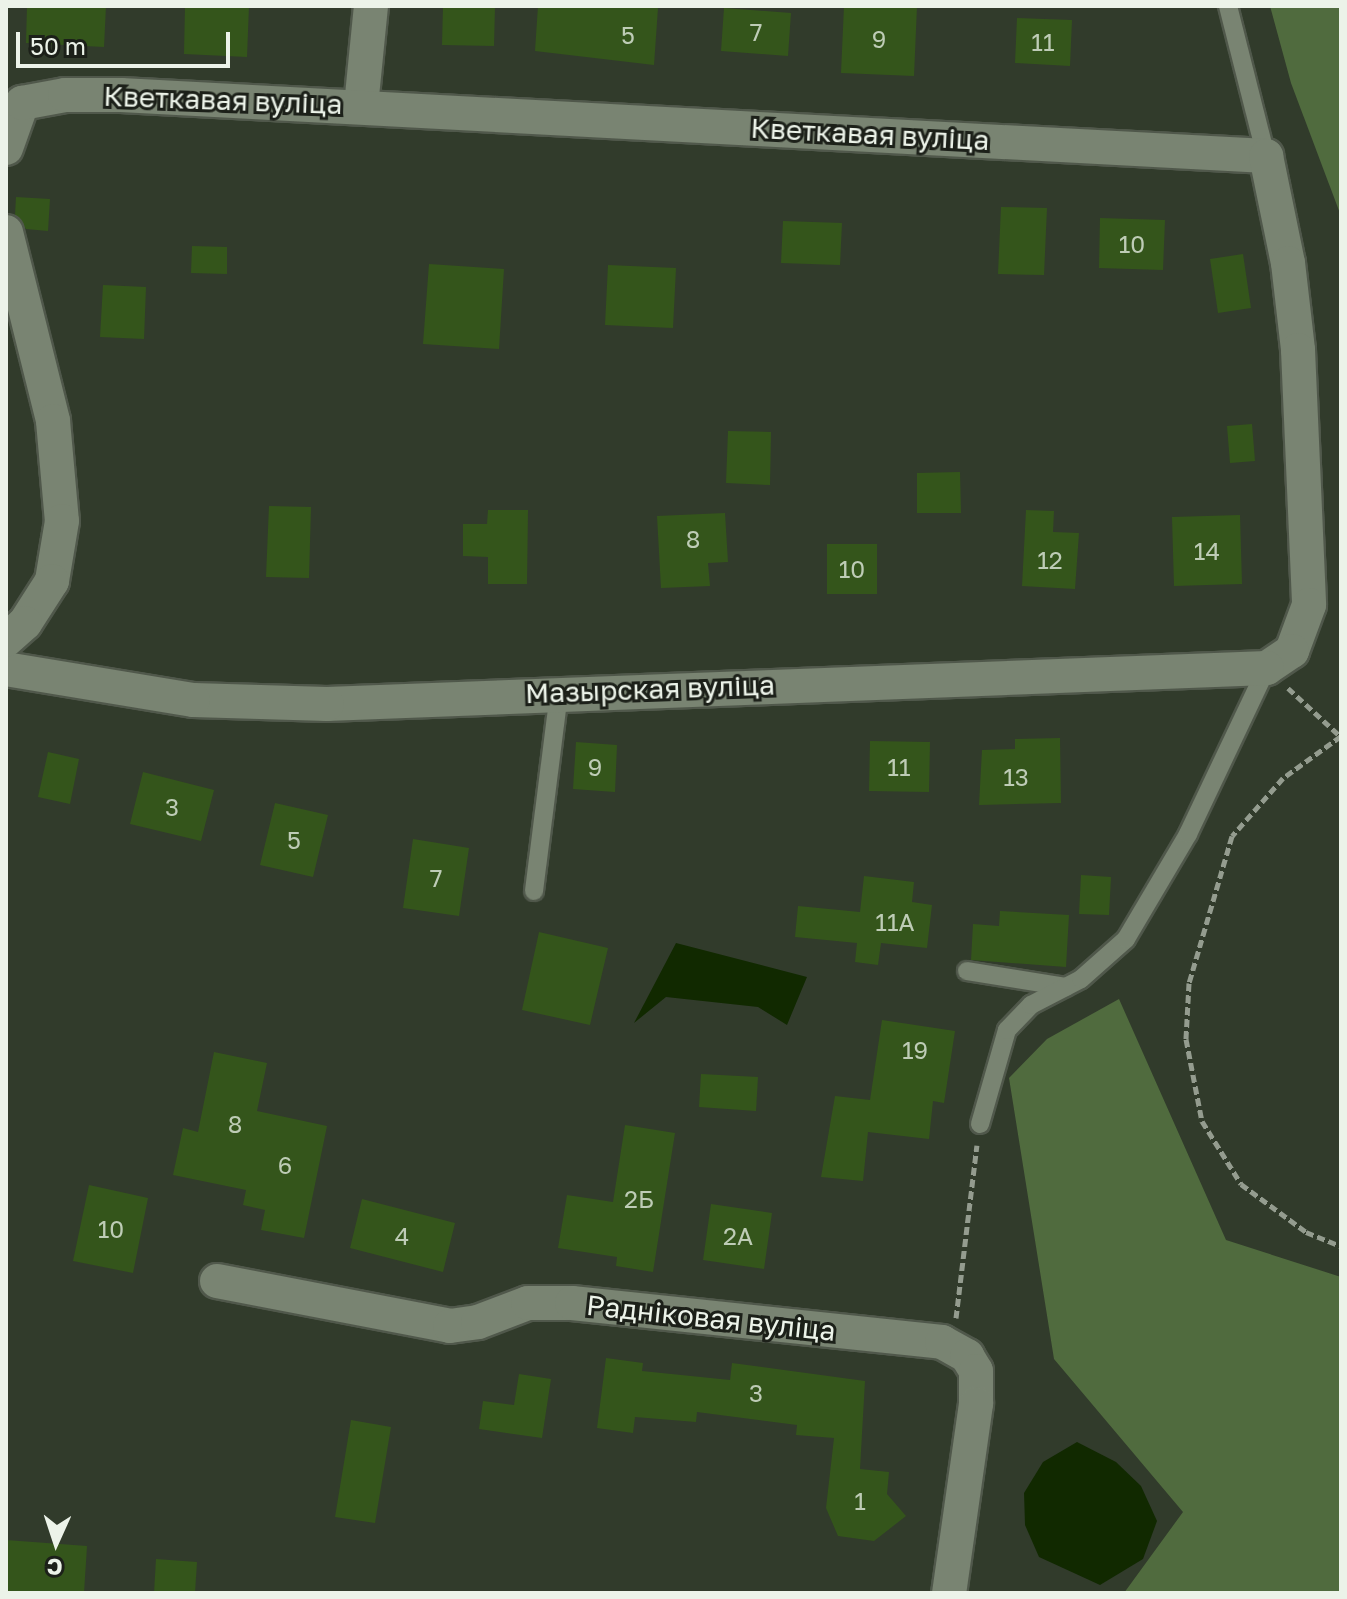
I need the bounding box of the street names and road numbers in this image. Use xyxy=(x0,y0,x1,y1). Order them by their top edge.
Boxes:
street label: Кветкавая вуліца xyxy=(103,79,343,121)
street label: Кветкавая вуліца xyxy=(750,111,990,157)
street label: Мазырская вуліца xyxy=(525,668,775,710)
street label: Радніковая вуліца xyxy=(585,1288,837,1348)

